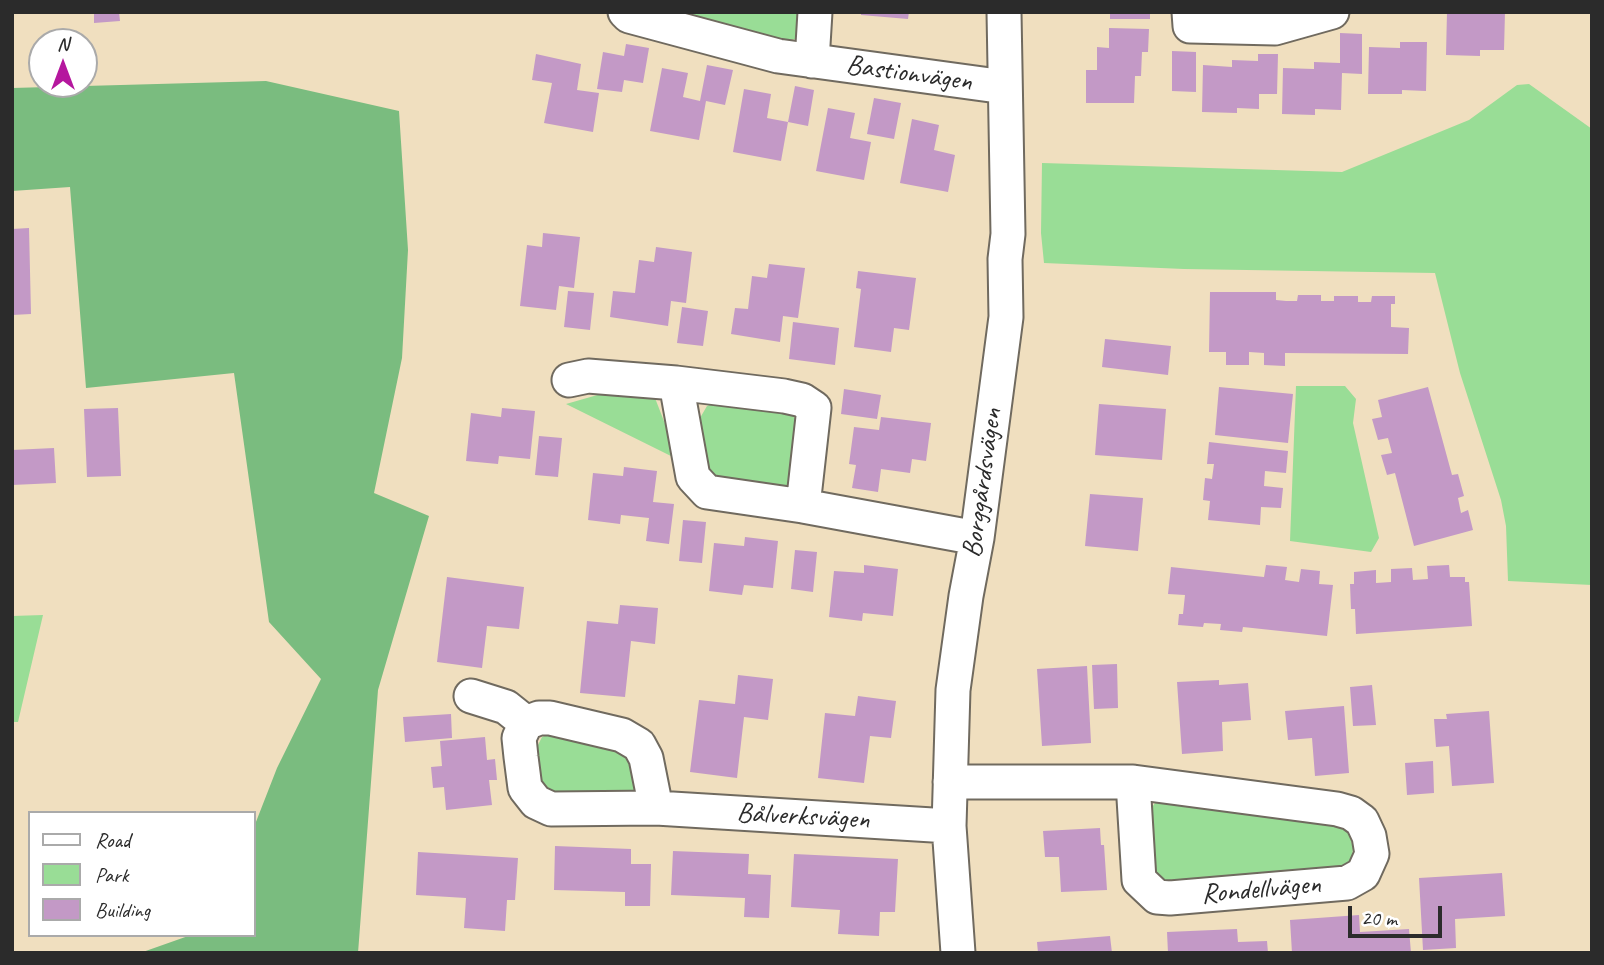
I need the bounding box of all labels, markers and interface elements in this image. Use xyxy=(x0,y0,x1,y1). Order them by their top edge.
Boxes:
north arrow xyxy=(28,28,98,98)
text: N xyxy=(57,32,69,56)
street label: Bastionvägen xyxy=(844,49,974,99)
street label: Borggårdsvägen xyxy=(956,406,1010,560)
street label: Bålverksvägen xyxy=(736,797,870,837)
legend xyxy=(28,811,256,937)
text: Road xyxy=(95,827,130,853)
text: Park xyxy=(95,862,128,888)
street label: Rondellvägen xyxy=(1200,868,1322,912)
scale bar xyxy=(1352,892,1446,936)
text: Building xyxy=(95,897,150,923)
text: 20 m xyxy=(1361,905,1397,931)

